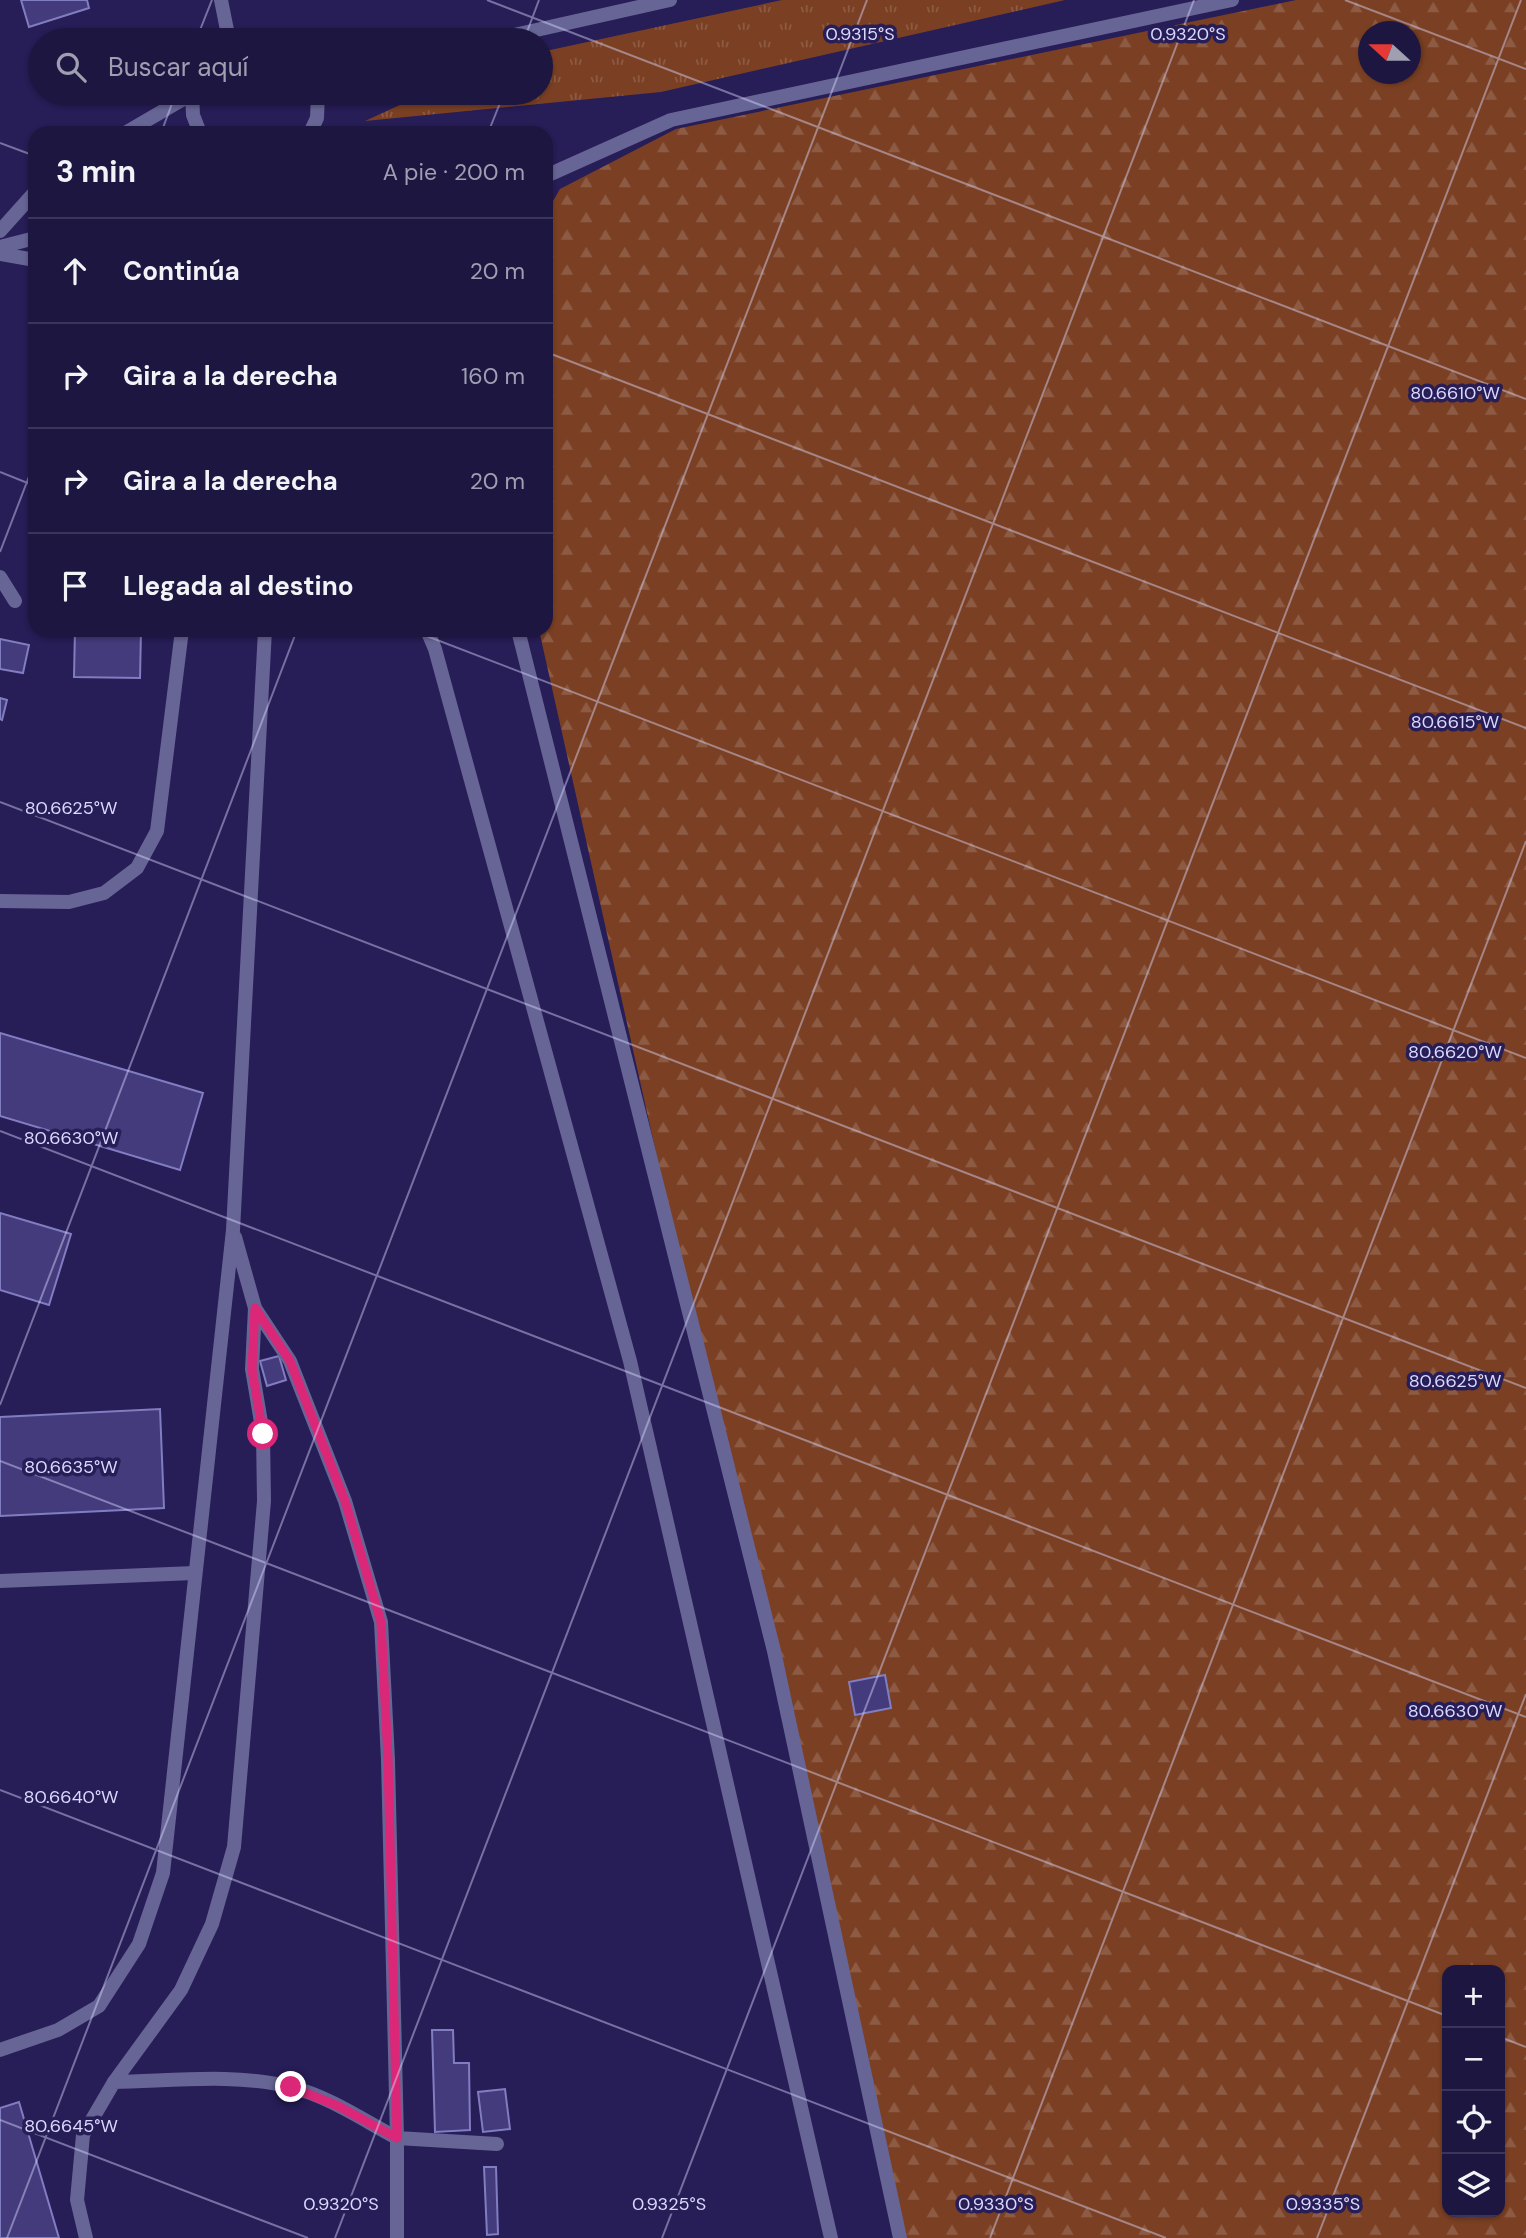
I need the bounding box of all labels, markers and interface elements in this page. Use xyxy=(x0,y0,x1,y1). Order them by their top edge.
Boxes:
north arrow xyxy=(1358,21,1421,84)
text: 0.9315°S xyxy=(825,22,895,46)
text: 0.9320°S xyxy=(1150,22,1226,46)
search box xyxy=(28,28,553,105)
icon: search xyxy=(52,48,90,86)
text: Buscar aquí xyxy=(108,50,248,84)
text: 3 min xyxy=(56,152,136,191)
text: A pie · 200 m xyxy=(383,157,525,187)
icon: ahead xyxy=(56,252,94,290)
text: Continúa xyxy=(123,254,240,288)
text: 20 m xyxy=(470,256,525,286)
icon: right xyxy=(56,357,94,395)
text: Gira a la derecha xyxy=(123,359,338,393)
text: 160 m xyxy=(461,361,525,391)
text: 80.6610°W xyxy=(1410,381,1500,405)
icon: right xyxy=(56,462,94,500)
text: Gira a la derecha xyxy=(123,464,338,498)
text: 20 m xyxy=(470,466,525,496)
icon: arrive xyxy=(56,567,94,605)
text: Llegada al destino xyxy=(123,569,354,603)
text: 80.6615°W xyxy=(1411,710,1499,734)
text: 80.6625°W xyxy=(25,796,117,820)
text: 80.6620°W xyxy=(1408,1040,1502,1064)
text: 80.6630°W xyxy=(24,1126,118,1150)
text: 80.6625°W xyxy=(1409,1369,1501,1393)
route start xyxy=(247,1418,278,1449)
text: 80.6635°W xyxy=(24,1455,118,1479)
text: 80.6630°W xyxy=(1408,1699,1502,1723)
text: 80.6640°W xyxy=(23,1785,119,1809)
map controls xyxy=(1442,1965,1505,2217)
button: + xyxy=(1442,1965,1505,2028)
button: − xyxy=(1442,2028,1505,2091)
route end xyxy=(275,2071,306,2102)
button: locate xyxy=(1442,2091,1505,2154)
text: 80.6645°W xyxy=(24,2114,118,2138)
button: layers xyxy=(1442,2154,1505,2217)
text: 0.9320°S xyxy=(303,2192,379,2216)
text: 0.9325°S xyxy=(632,2192,706,2216)
text: 0.9330°S xyxy=(958,2192,1034,2216)
text: 0.9335°S xyxy=(1286,2192,1360,2216)

